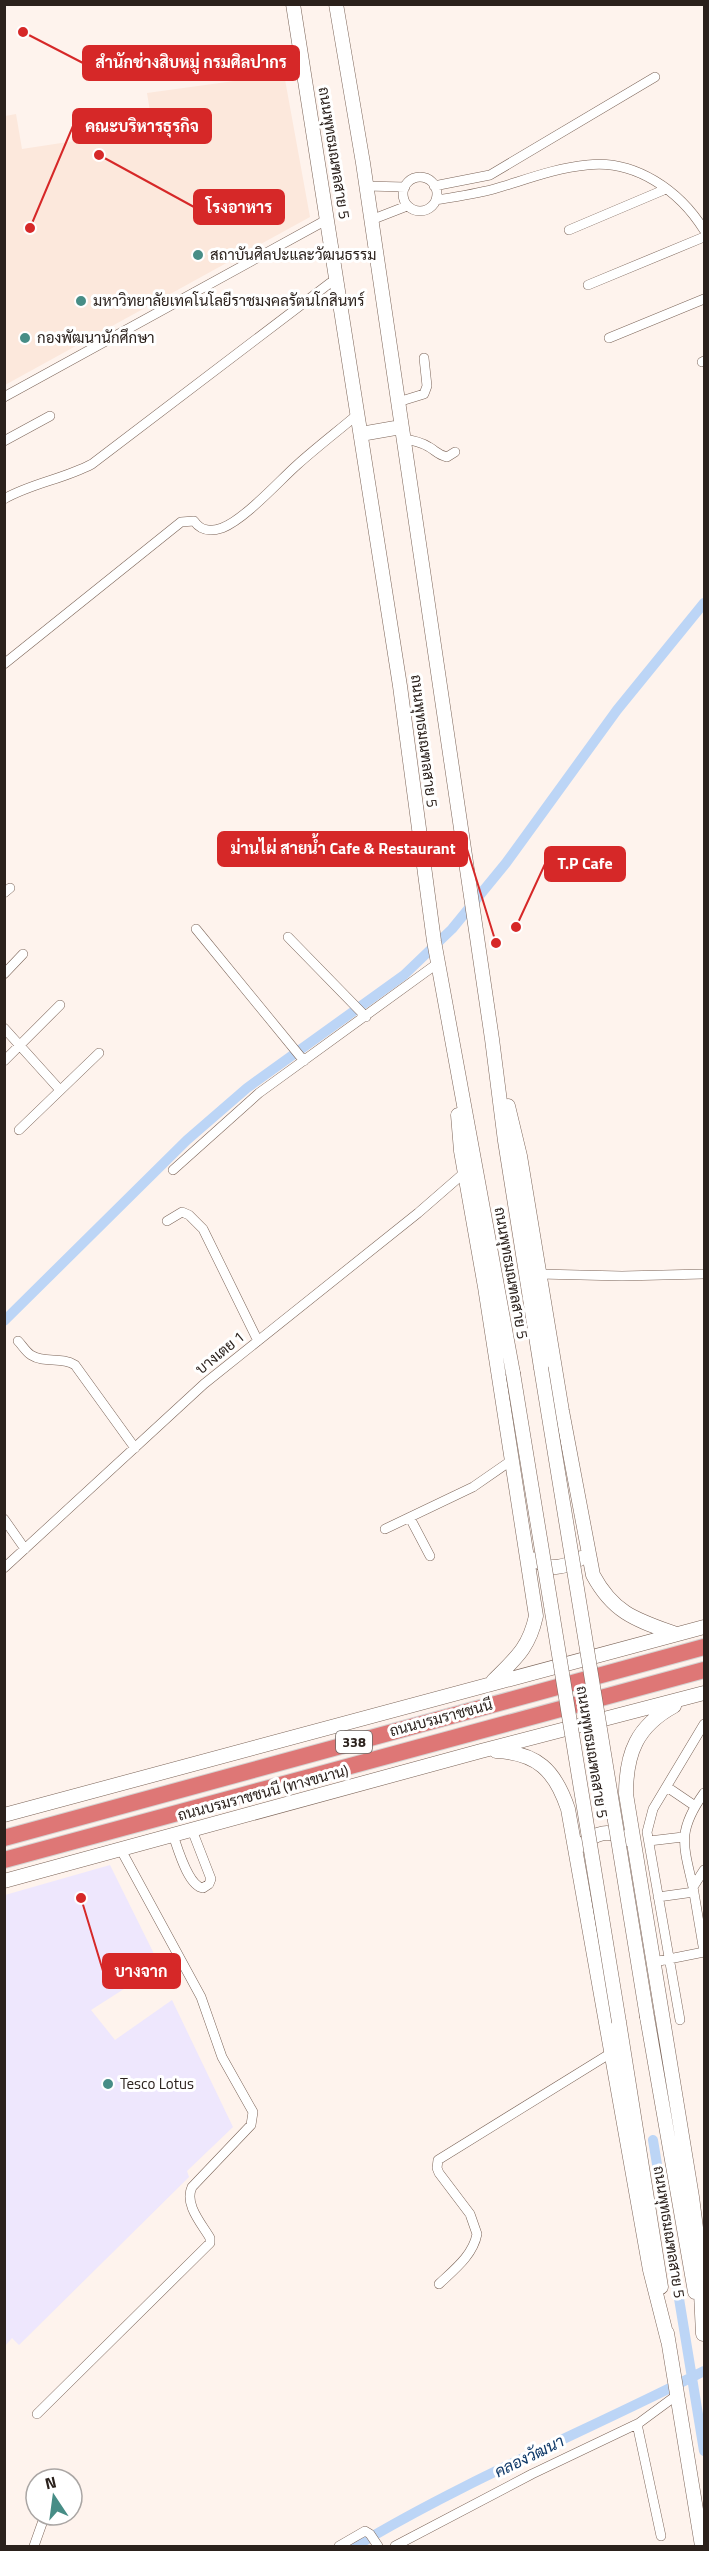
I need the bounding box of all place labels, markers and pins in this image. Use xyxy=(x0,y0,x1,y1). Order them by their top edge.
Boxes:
callout: สำนักช่างสิบหมู่ กรมศิลปากร xyxy=(83,46,299,80)
callout: คณะบริหารธุรกิจ xyxy=(73,109,211,143)
callout: โรงอาหาร xyxy=(194,190,284,224)
place label: สถาบันศิลปะและวัฒนธรรม xyxy=(210,243,376,266)
marker: สถาบันศิลปะและวัฒนธรรม xyxy=(191,248,205,262)
place label: มหาวิทยาลัยเทคโนโลยีราชมงคลรัตนโกสินทร์ xyxy=(93,289,364,312)
marker: มหาวิทยาลัยเทคโนโลยีราชมงคลรัตนโกสินทร์ xyxy=(74,294,88,308)
place label: กองพัฒนานักศึกษา xyxy=(37,326,155,349)
marker: กองพัฒนานักศึกษา xyxy=(18,331,32,345)
callout: ม่านไผ่ สายน้ำ Cafe & Restaurant xyxy=(218,832,467,866)
callout: T.P Cafe xyxy=(545,847,625,881)
callout: บางจาก xyxy=(103,1954,180,1988)
place label: Tesco Lotus xyxy=(120,2072,194,2095)
marker: Tesco Lotus xyxy=(101,2077,115,2091)

